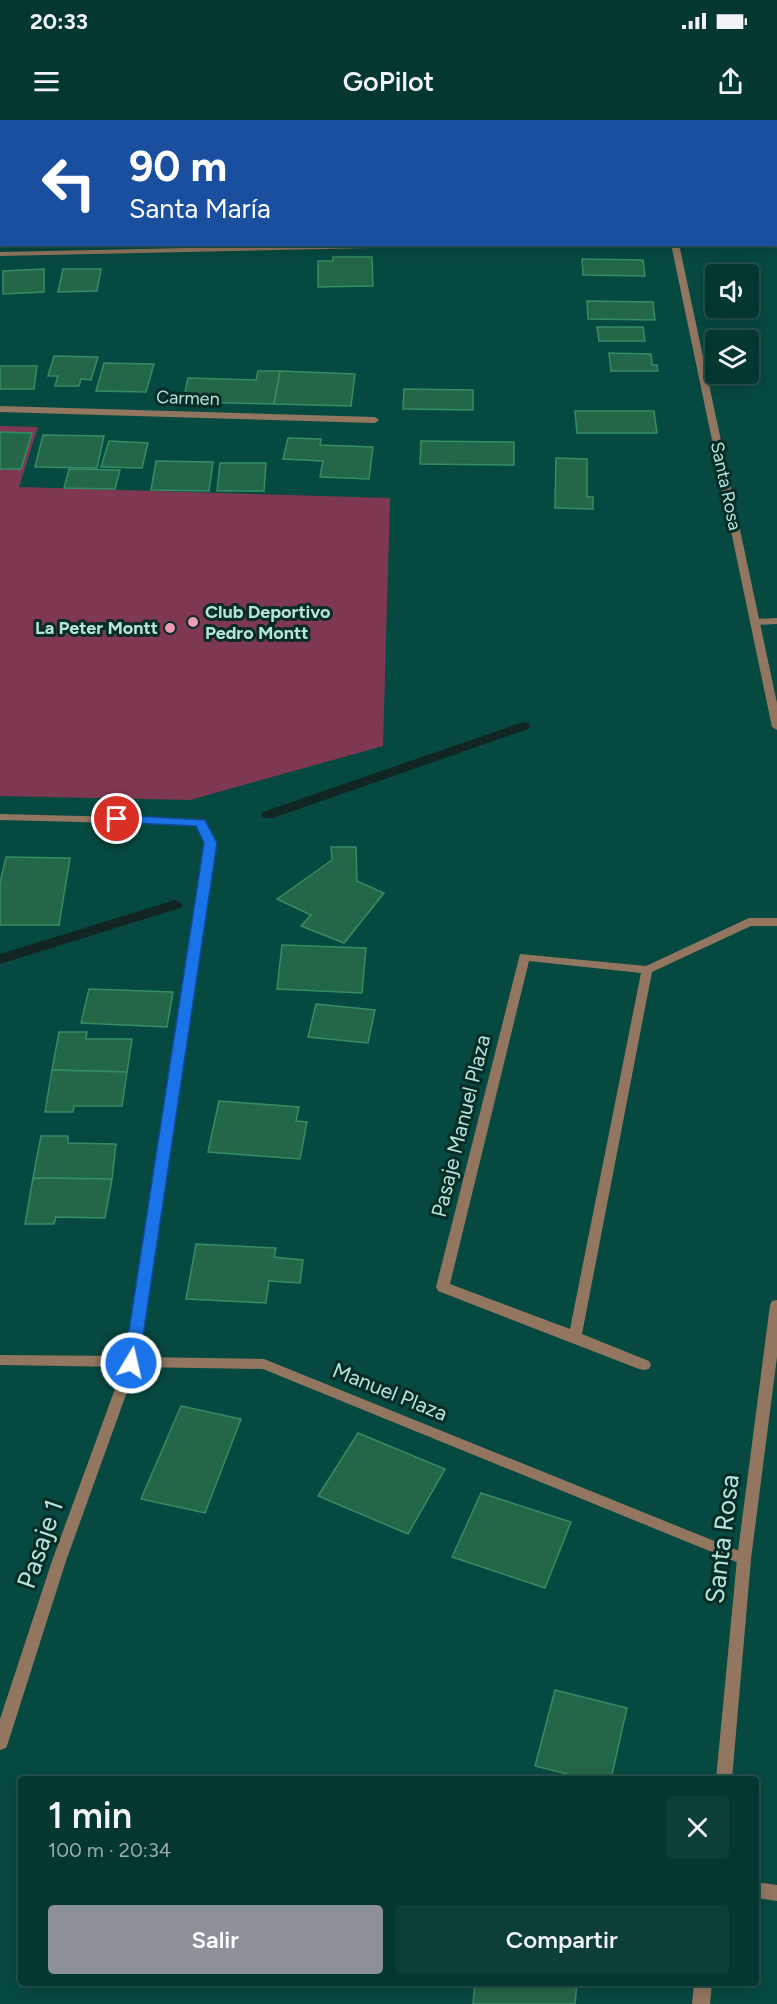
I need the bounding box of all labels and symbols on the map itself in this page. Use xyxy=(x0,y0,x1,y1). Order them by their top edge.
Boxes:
street label: Carmen xyxy=(156,386,220,410)
street label: Santa Rosa xyxy=(706,440,746,532)
place label: Club Deportivo Pedro Montt xyxy=(205,601,331,644)
marker: Club Deportivo Pedro Montt xyxy=(186,615,200,629)
place label: La Peter Montt xyxy=(35,617,158,639)
marker: La Peter Montt xyxy=(163,621,177,635)
pin xyxy=(91,793,142,844)
street label: Pasaje Manuel Plaza xyxy=(426,1032,495,1220)
position arrow xyxy=(99,1331,163,1395)
street label: Manuel Plaza xyxy=(329,1357,451,1426)
street label: Santa Rosa xyxy=(698,1473,746,1605)
street label: Pasaje 1 xyxy=(10,1495,70,1593)

